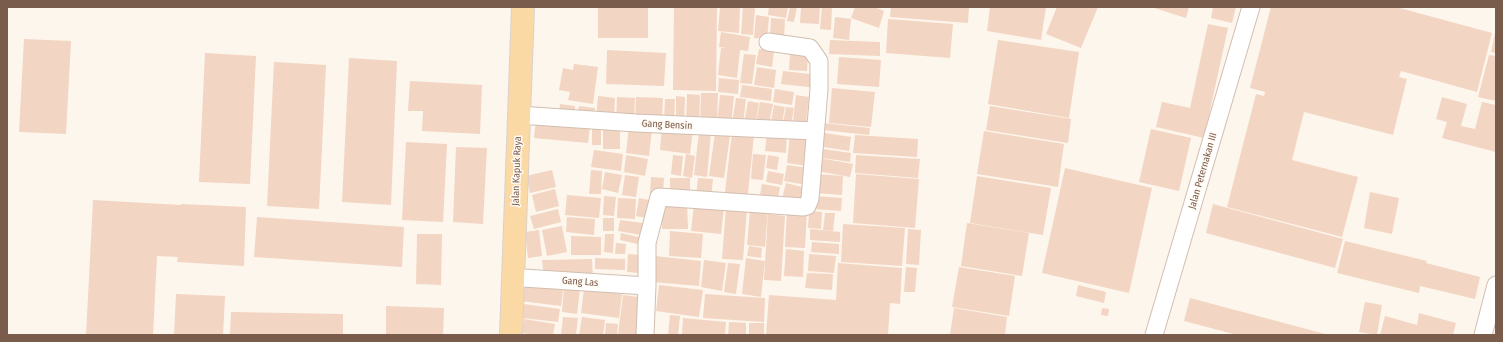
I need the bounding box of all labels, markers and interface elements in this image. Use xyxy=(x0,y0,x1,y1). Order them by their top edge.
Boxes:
street label: Gang Bensin xyxy=(641,118,693,132)
street label: Jalan Peternakan III xyxy=(1186,131,1220,211)
street label: Jalan Kapuk Raya xyxy=(510,136,524,206)
street label: Gang Las xyxy=(561,275,599,289)

